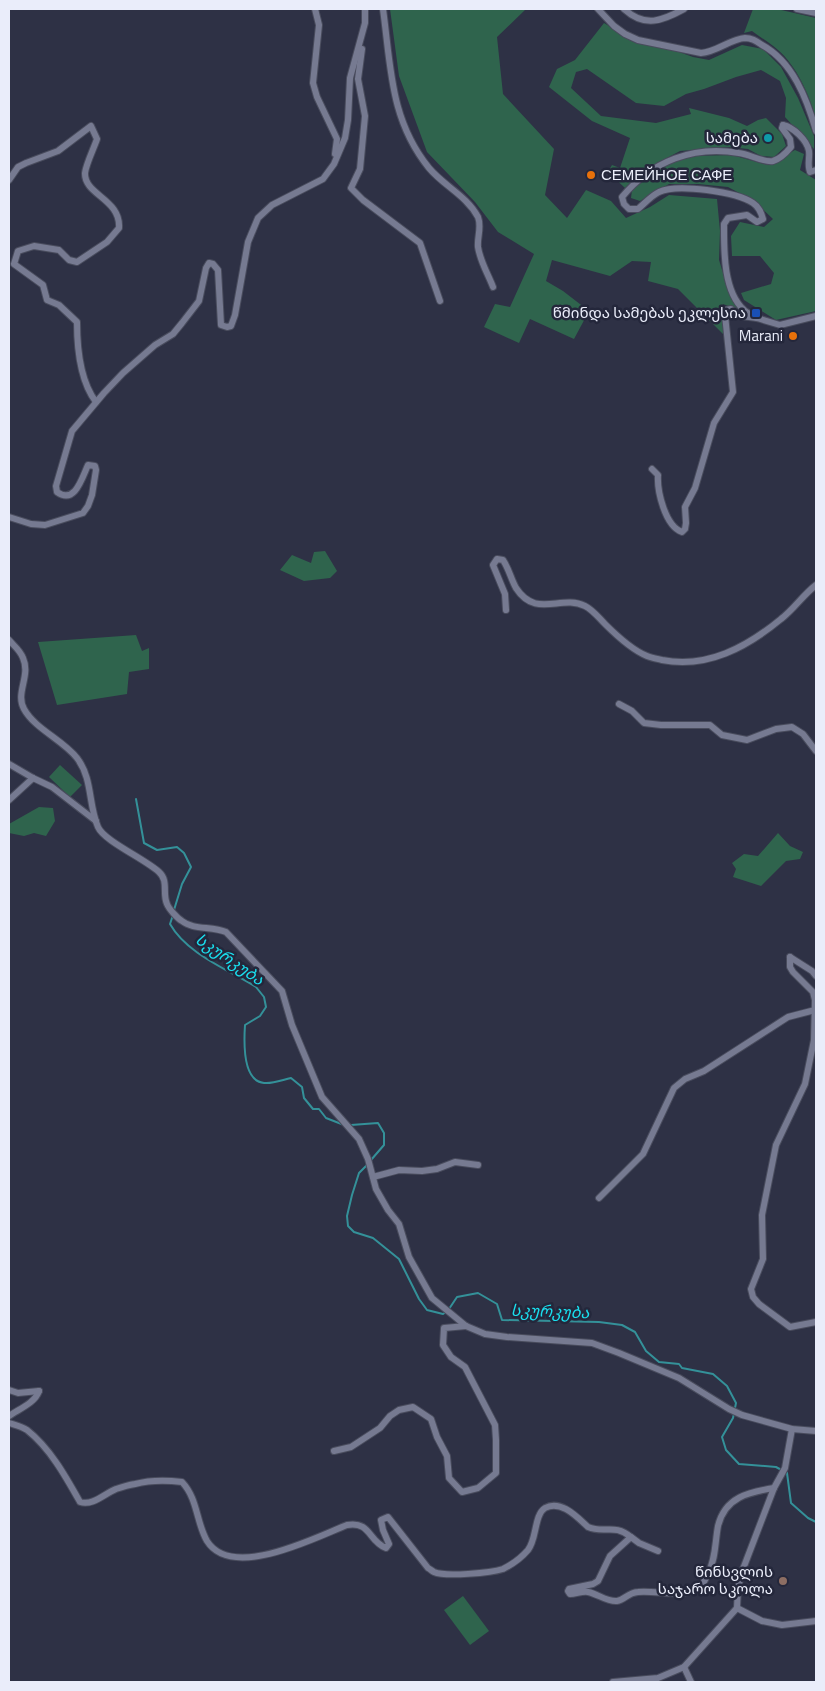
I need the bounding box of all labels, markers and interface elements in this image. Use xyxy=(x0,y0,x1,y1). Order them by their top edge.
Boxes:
place label: სამება xyxy=(706,126,758,149)
marker: სამება xyxy=(762,132,774,144)
place label: СЕМЕЙНОЕ САФЕ xyxy=(601,163,732,186)
marker: СЕМЕЙНОЕ САФЕ xyxy=(585,169,597,181)
place label: წმინდა სამებას ეკლესია xyxy=(553,301,746,324)
marker: წმინდა სამებას ეკლესია xyxy=(750,307,762,319)
place label: Marani xyxy=(739,324,783,347)
marker: Marani xyxy=(787,330,799,342)
water label: სკურკუბა xyxy=(191,927,269,991)
water label: სკურკუბა xyxy=(510,1298,590,1324)
place label: წინსვლის საჯარო სკოლა xyxy=(658,1560,773,1600)
marker: წინსვლის საჯარო სკოლა xyxy=(777,1575,789,1587)

